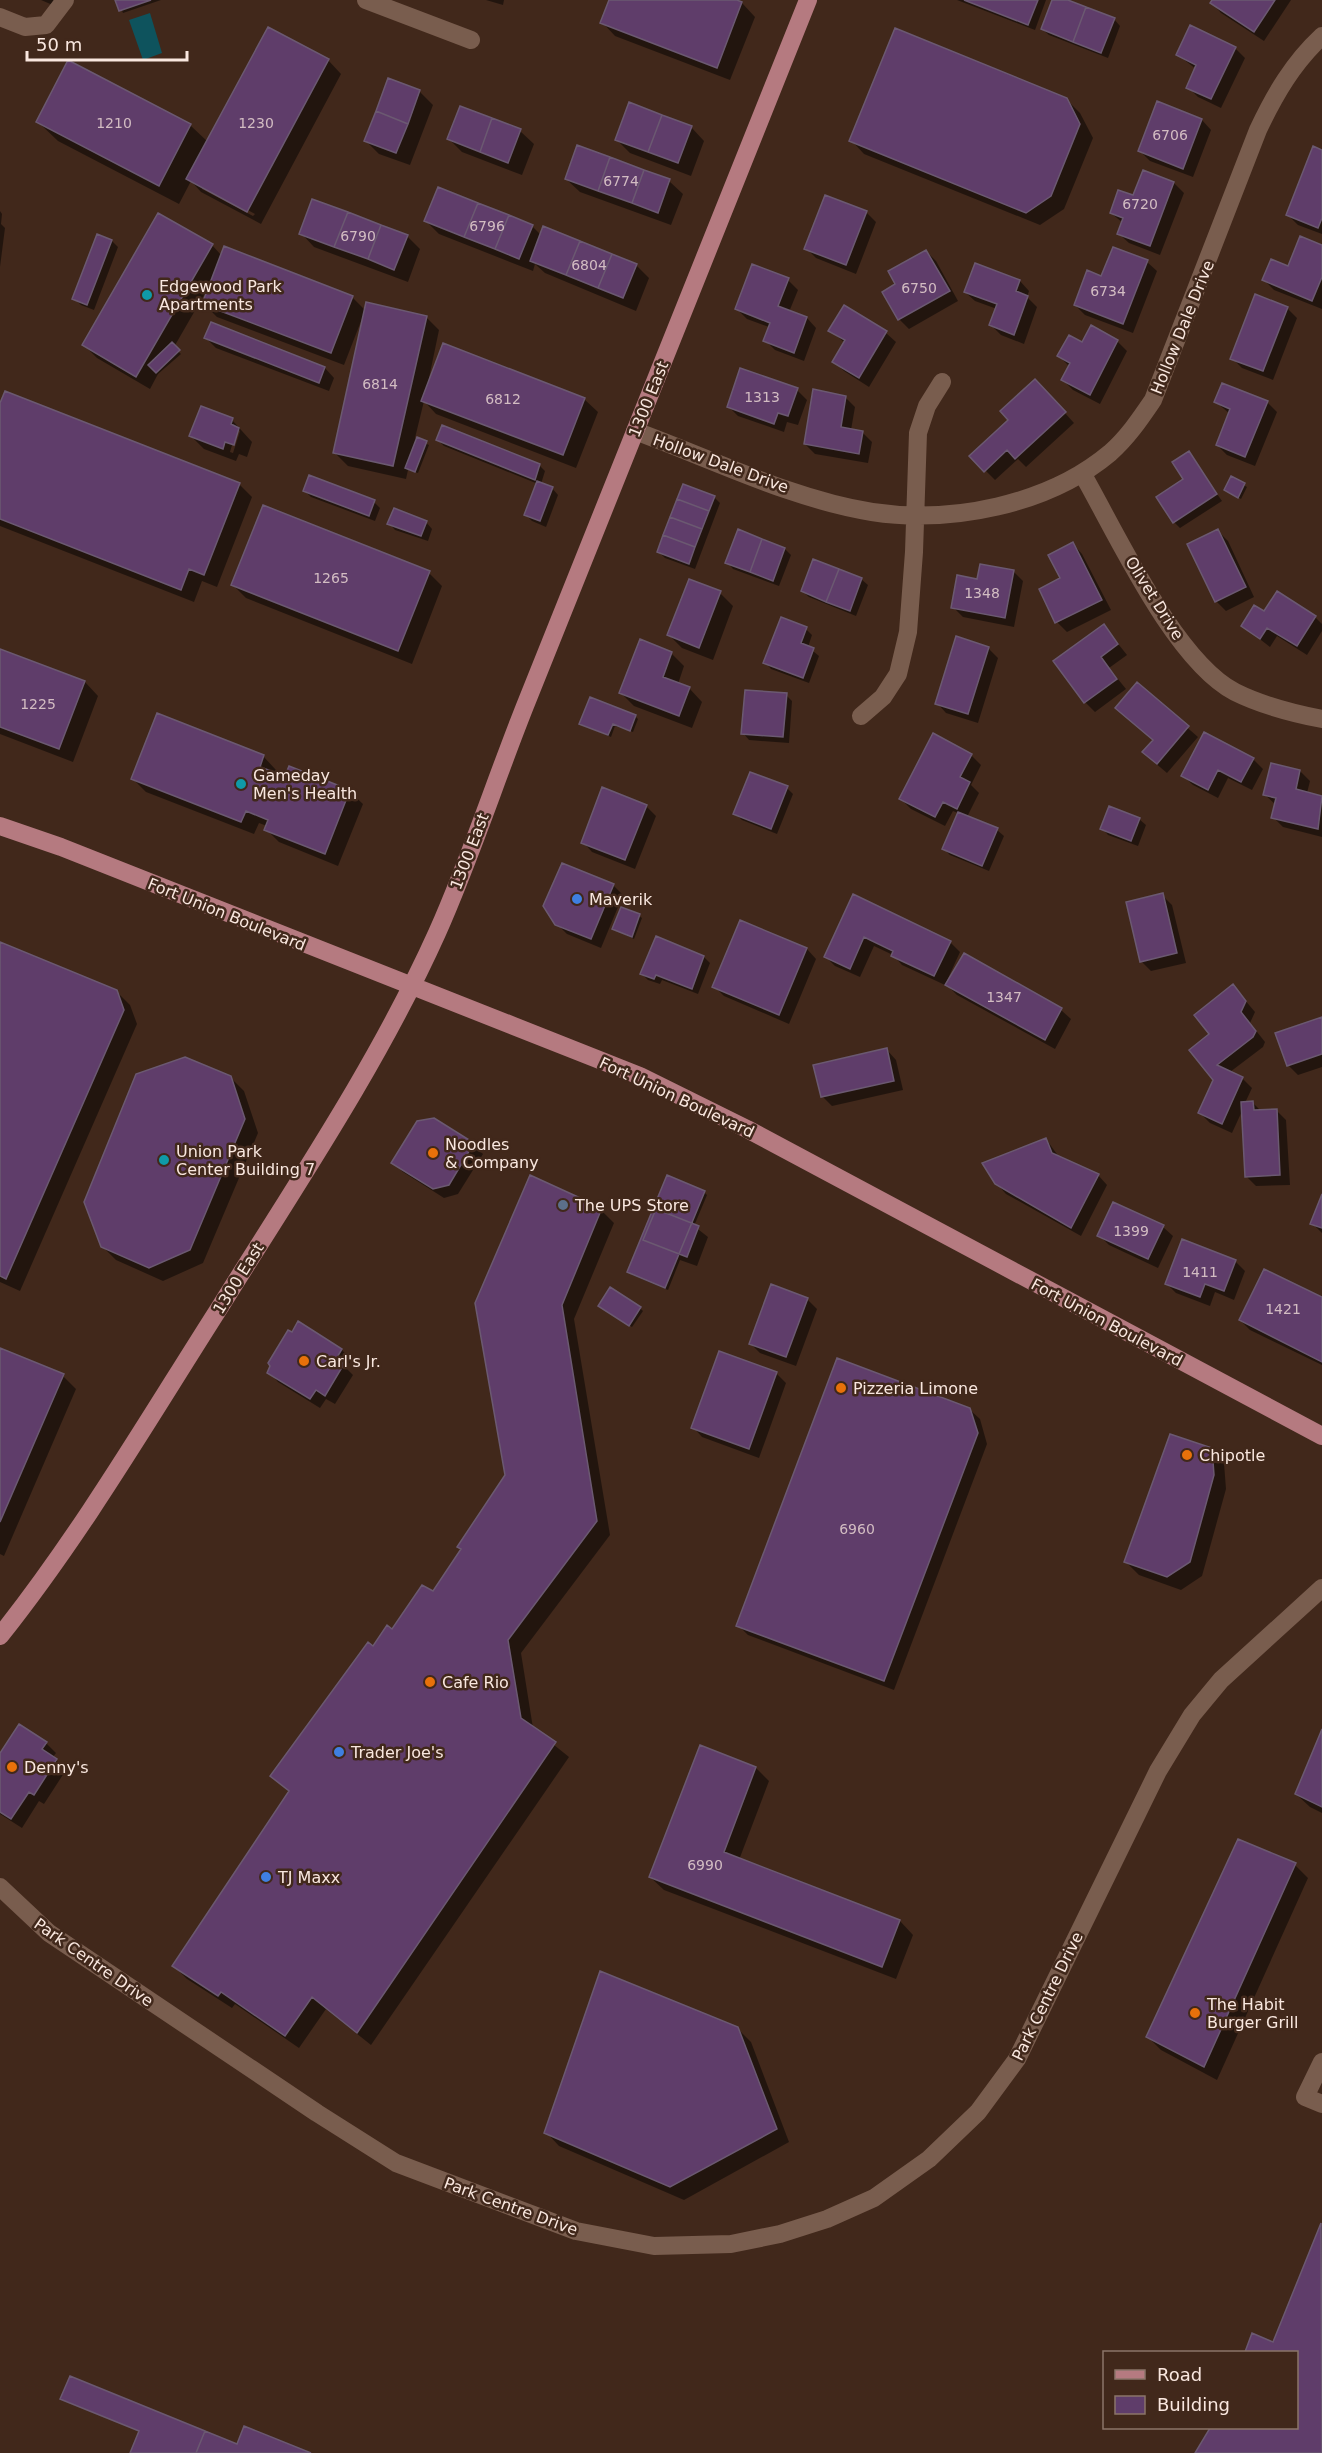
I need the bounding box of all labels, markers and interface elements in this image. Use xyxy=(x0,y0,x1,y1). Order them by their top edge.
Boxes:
scale bar xyxy=(27,24,188,62)
text: 50 m xyxy=(36,34,82,55)
house number: 1210 xyxy=(96,115,132,131)
house number: 1230 xyxy=(238,115,274,131)
house number: 6706 xyxy=(1152,127,1188,143)
house number: 6774 xyxy=(603,173,639,189)
house number: 6720 xyxy=(1122,196,1158,212)
house number: 6796 xyxy=(469,218,505,234)
house number: 6790 xyxy=(340,228,376,244)
house number: 6804 xyxy=(571,257,607,273)
street label: Hollow Dale Drive xyxy=(1147,257,1218,397)
place label: Edgewood Park Apartments xyxy=(159,277,282,314)
house number: 6750 xyxy=(901,280,937,296)
house number: 6734 xyxy=(1090,283,1126,299)
marker: Edgewood Park Apartments xyxy=(140,288,154,302)
street label: 1300 East xyxy=(625,358,672,440)
house number: 6814 xyxy=(362,376,398,392)
house number: 1313 xyxy=(744,389,780,405)
house number: 6812 xyxy=(485,391,521,407)
street label: Hollow Dale Drive xyxy=(650,430,791,497)
street label: Olivet Drive xyxy=(1121,553,1188,644)
house number: 1265 xyxy=(313,570,349,586)
house number: 1348 xyxy=(964,585,1000,601)
house number: 1225 xyxy=(20,696,56,712)
place label: Gameday Men's Health xyxy=(253,766,357,803)
marker: Gameday Men's Health xyxy=(234,777,248,791)
street label: 1300 East xyxy=(446,810,493,892)
street label: Fort Union Boulevard xyxy=(145,874,309,955)
place label: Maverik xyxy=(589,890,653,909)
marker: Maverik xyxy=(570,892,584,906)
house number: 1347 xyxy=(986,989,1022,1005)
street label: Fort Union Boulevard xyxy=(596,1053,757,1142)
place label: Noodles & Company xyxy=(445,1135,539,1172)
place label: Union Park Center Building 7 xyxy=(176,1142,315,1179)
marker: Noodles & Company xyxy=(426,1146,440,1160)
marker: Union Park Center Building 7 xyxy=(157,1153,171,1167)
place label: The UPS Store xyxy=(574,1196,689,1215)
marker: The UPS Store xyxy=(556,1198,570,1212)
house number: 1399 xyxy=(1113,1223,1149,1239)
street label: 1300 East xyxy=(209,1239,268,1317)
house number: 1411 xyxy=(1182,1264,1218,1280)
street label: Fort Union Boulevard xyxy=(1028,1274,1186,1370)
house number: 1421 xyxy=(1265,1301,1301,1317)
place label: Carl's Jr. xyxy=(316,1352,381,1371)
marker: Carl's Jr. xyxy=(297,1354,311,1368)
place label: Pizzeria Limone xyxy=(853,1379,978,1398)
marker: Pizzeria Limone xyxy=(834,1381,848,1395)
place label: Chipotle xyxy=(1199,1446,1265,1465)
marker: Chipotle xyxy=(1180,1448,1194,1462)
house number: 6960 xyxy=(839,1521,875,1537)
place label: Cafe Rio xyxy=(442,1673,509,1692)
marker: Cafe Rio xyxy=(423,1675,437,1689)
place label: Trader Joe's xyxy=(350,1743,444,1762)
marker: Trader Joe's xyxy=(332,1745,346,1759)
place label: Denny's xyxy=(24,1758,89,1777)
marker: Denny's xyxy=(5,1760,19,1774)
house number: 6990 xyxy=(687,1857,723,1873)
place label: TJ Maxx xyxy=(277,1868,340,1887)
marker: TJ Maxx xyxy=(259,1870,273,1884)
street label: Park Centre Drive xyxy=(31,1914,157,2011)
street label: Park Centre Drive xyxy=(1008,1929,1087,2064)
place label: The Habit Burger Grill xyxy=(1206,1995,1298,2032)
marker: The Habit Burger Grill xyxy=(1188,2006,1202,2020)
street label: Park Centre Drive xyxy=(441,2173,580,2239)
legend xyxy=(1103,2351,1298,2429)
text: Road xyxy=(1157,2364,1202,2385)
text: Building xyxy=(1157,2394,1230,2415)

